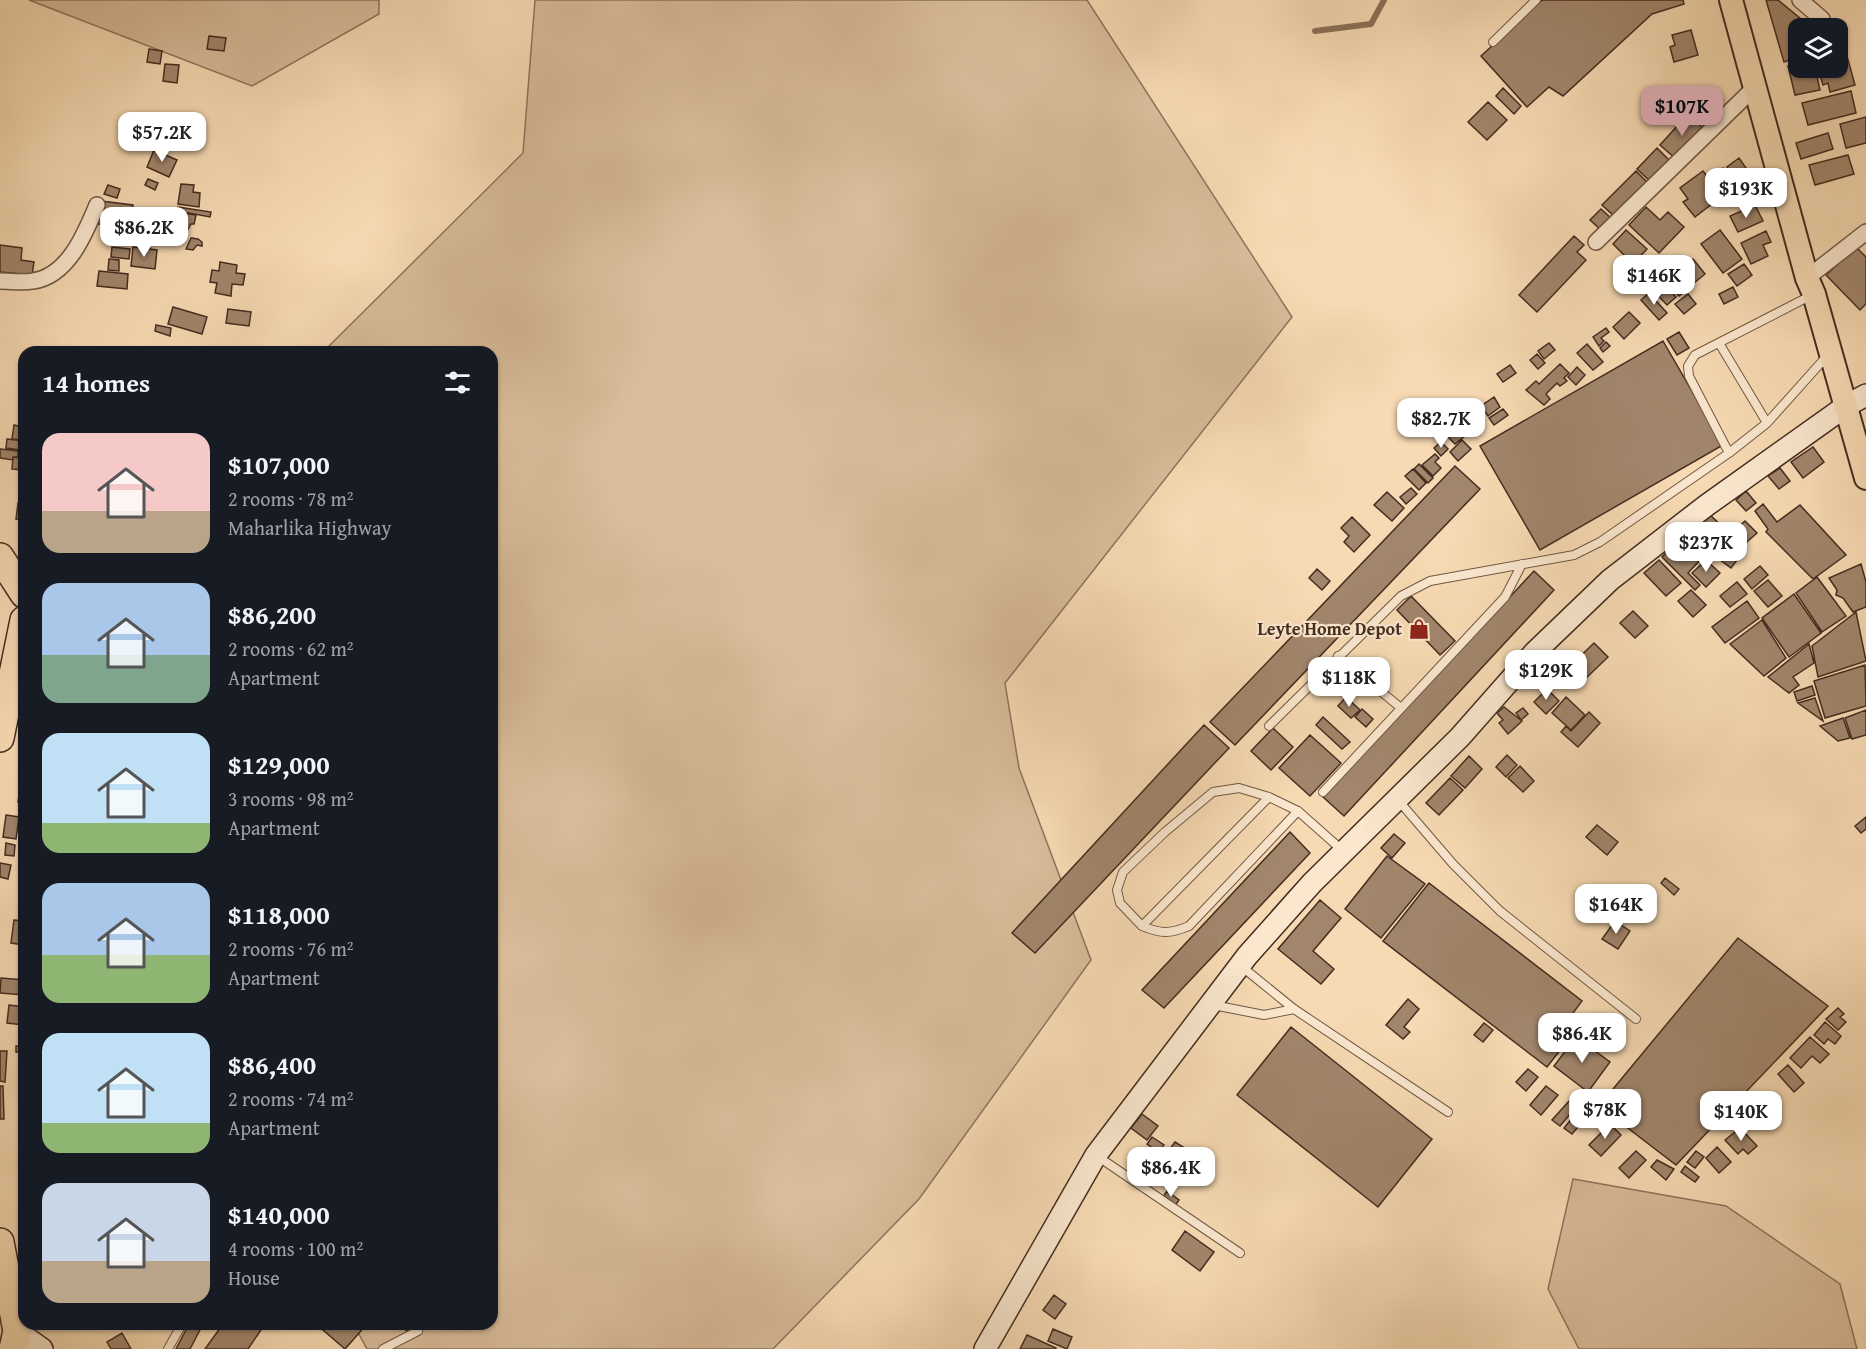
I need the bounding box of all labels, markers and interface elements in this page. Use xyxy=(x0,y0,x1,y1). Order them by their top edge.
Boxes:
map controls xyxy=(1788,18,1848,78)
button: layers xyxy=(1788,18,1848,78)
pin: $107K xyxy=(1640,86,1724,137)
text: $107K xyxy=(1655,91,1709,120)
pin: $57.2K xyxy=(113,112,211,163)
text: $57.2K xyxy=(132,117,192,146)
pin: $193K xyxy=(1704,168,1788,219)
text: $193K xyxy=(1719,173,1773,202)
pin: $86.2K xyxy=(95,207,193,258)
text: $86.2K xyxy=(114,212,174,241)
pin: $146K xyxy=(1612,255,1696,306)
text: $146K xyxy=(1627,260,1681,289)
text: 14 homes xyxy=(42,363,150,402)
icon: filters xyxy=(441,366,474,399)
pin: $82.7K xyxy=(1392,398,1490,449)
text: $82.7K xyxy=(1411,403,1471,432)
text: $107,000 xyxy=(228,445,330,484)
icon: home xyxy=(90,457,162,529)
text: 2 rooms · 78 m² xyxy=(228,484,354,513)
text: Maharlika Highway xyxy=(228,513,391,542)
pin: $237K xyxy=(1664,522,1748,573)
text: $237K xyxy=(1679,527,1733,556)
text: $86,200 xyxy=(228,595,316,634)
icon: home xyxy=(90,607,162,679)
place label: Leyte Home Depot xyxy=(1257,615,1402,642)
shop icon: Leyte Home Depot xyxy=(1407,617,1431,641)
text: 2 rooms · 62 m² xyxy=(228,634,354,663)
pin: $129K xyxy=(1504,650,1588,701)
text: $129K xyxy=(1519,655,1573,684)
pin: $118K xyxy=(1307,657,1391,708)
text: $118K xyxy=(1322,662,1376,691)
text: Apartment xyxy=(228,663,320,692)
text: $129,000 xyxy=(228,745,330,784)
icon: home xyxy=(90,757,162,829)
text: 3 rooms · 98 m² xyxy=(228,784,354,813)
text: Apartment xyxy=(228,813,320,842)
pin: $164K xyxy=(1574,884,1658,935)
text: $164K xyxy=(1589,889,1643,918)
text: $118,000 xyxy=(228,895,330,934)
icon: home xyxy=(90,907,162,979)
text: 2 rooms · 76 m² xyxy=(228,934,354,963)
text: Apartment xyxy=(228,963,320,992)
pin: $86.4K xyxy=(1533,1013,1631,1064)
text: $86.4K xyxy=(1552,1018,1612,1047)
text: $86,400 xyxy=(228,1045,316,1084)
icon: home xyxy=(90,1057,162,1129)
text: 2 rooms · 74 m² xyxy=(228,1084,354,1113)
pin: $78K xyxy=(1569,1089,1641,1140)
pin: $140K xyxy=(1699,1091,1783,1142)
text: $78K xyxy=(1583,1094,1627,1123)
text: $140K xyxy=(1714,1096,1768,1125)
text: Apartment xyxy=(228,1113,320,1142)
pin: $86.4K xyxy=(1122,1147,1220,1198)
text: $86.4K xyxy=(1141,1152,1201,1181)
text: $140,000 xyxy=(228,1195,330,1234)
icon: home xyxy=(90,1207,162,1279)
text: 4 rooms · 100 m² xyxy=(228,1234,363,1263)
text: House xyxy=(228,1263,280,1292)

